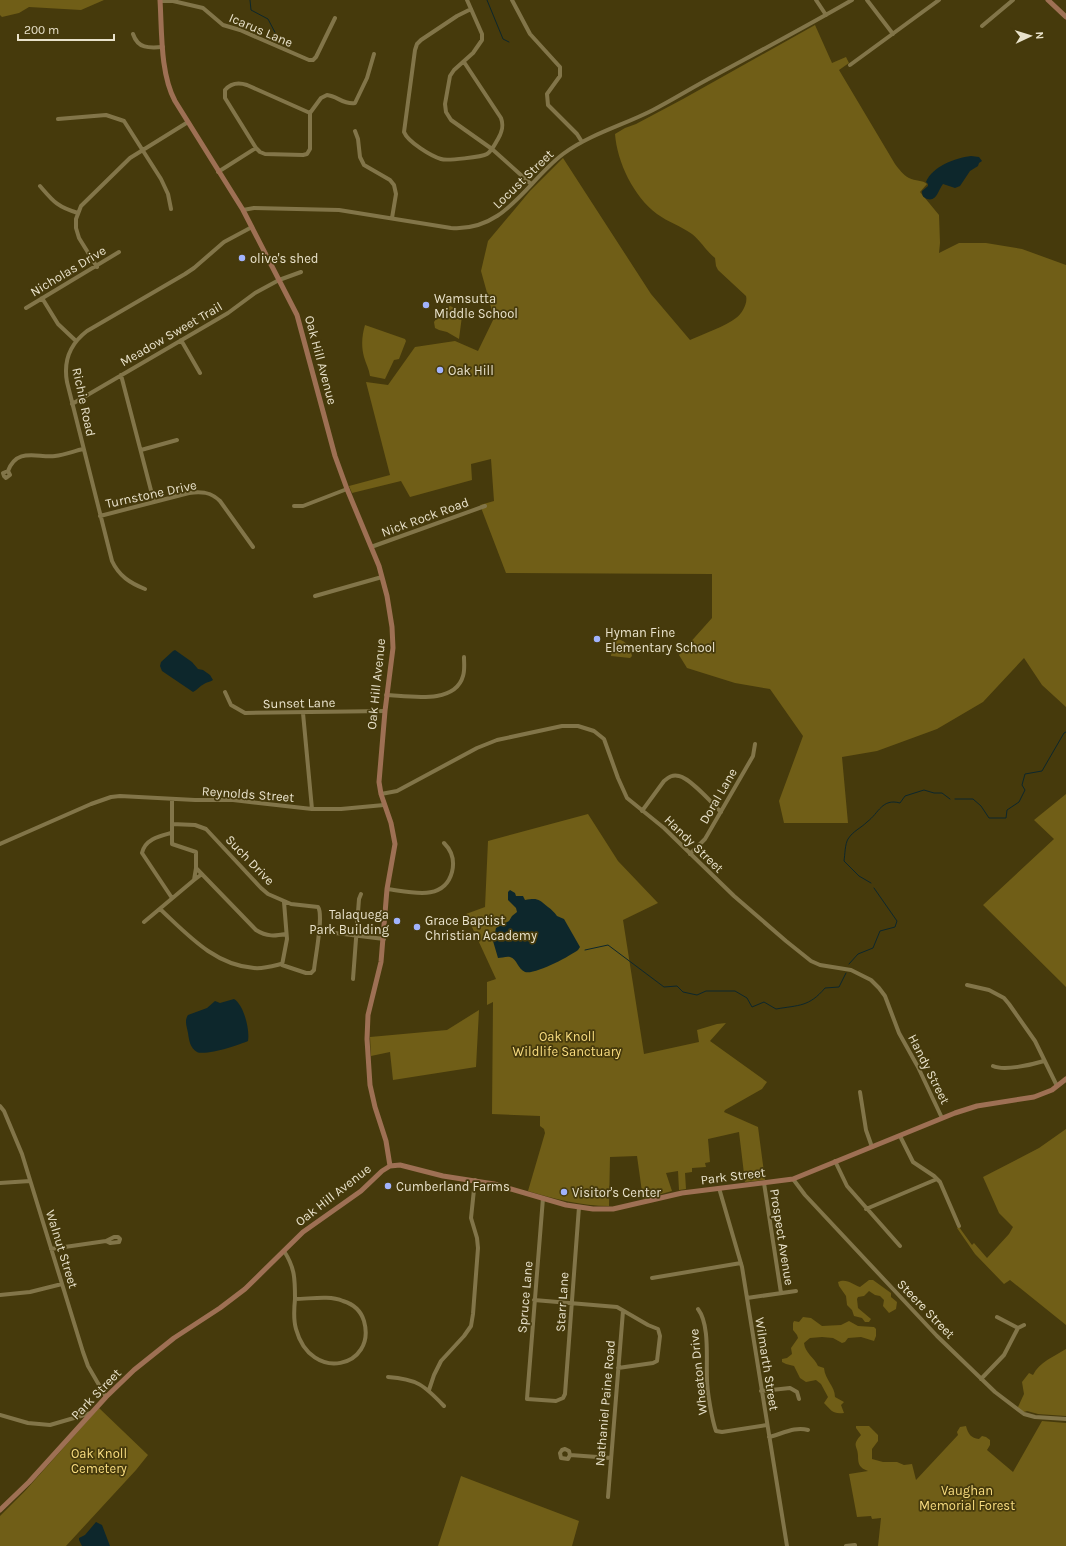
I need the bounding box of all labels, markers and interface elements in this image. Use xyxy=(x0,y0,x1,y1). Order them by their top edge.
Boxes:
street label: Icarus Lane xyxy=(227,10,295,50)
scale bar xyxy=(18,16,114,42)
north arrow xyxy=(1010,16,1050,56)
text: 200 m xyxy=(24,23,59,37)
text: N xyxy=(1033,31,1046,40)
street label: Locust Street xyxy=(490,146,556,212)
street label: Nicholas Drive xyxy=(27,242,109,299)
place label: olive's shed xyxy=(250,251,319,266)
marker: olive's shed xyxy=(237,253,247,263)
place label: Wamsutta Middle School xyxy=(434,291,518,321)
street label: Meadow Sweet Trail xyxy=(117,299,225,369)
marker: Wamsutta Middle School xyxy=(421,300,431,310)
street label: Oak Hill Avenue xyxy=(302,314,340,407)
place label: Oak Hill xyxy=(448,363,494,378)
marker: Oak Hill xyxy=(435,365,445,375)
street label: Richie Road xyxy=(69,366,99,438)
street label: Turnstone Drive xyxy=(104,477,198,511)
street label: Nick Rock Road xyxy=(379,494,471,540)
place label: Hyman Fine Elementary School xyxy=(605,625,715,655)
marker: Hyman Fine Elementary School xyxy=(592,634,602,644)
street label: Oak Hill Avenue xyxy=(364,637,388,730)
street label: Sunset Lane xyxy=(262,695,336,711)
street label: Doral Lane xyxy=(696,765,740,827)
street label: Reynolds Street xyxy=(201,783,295,805)
street label: Handy Street xyxy=(661,812,727,876)
street label: Such Drive xyxy=(222,832,278,888)
place label: Talaquega Park Building xyxy=(309,907,390,937)
place label: Grace Baptist Christian Academy xyxy=(425,913,537,943)
marker: Talaquega Park Building xyxy=(392,916,402,926)
marker: Grace Baptist Christian Academy xyxy=(412,922,422,932)
park label: Oak Knoll Wildlife Sanctuary xyxy=(513,1029,621,1059)
street label: Handy Street xyxy=(905,1032,953,1106)
street label: Oak Hill Avenue xyxy=(292,1161,374,1229)
street label: Park Street xyxy=(700,1165,766,1187)
place label: Cumberland Farms xyxy=(396,1179,510,1194)
marker: Cumberland Farms xyxy=(383,1181,393,1191)
place label: Visitor's Center xyxy=(572,1185,661,1200)
marker: Visitor's Center xyxy=(559,1187,569,1197)
street label: Prospect Avenue xyxy=(767,1188,797,1287)
street label: Walnut Street xyxy=(43,1208,81,1290)
street label: Spruce Lane xyxy=(514,1260,536,1334)
street label: Starr Lane xyxy=(552,1271,572,1333)
street label: Steere Street xyxy=(894,1276,958,1342)
street label: Wilmarth Street xyxy=(752,1316,782,1412)
street label: Wheaton Drive xyxy=(686,1328,710,1416)
street label: Nathaniel Paine Road xyxy=(592,1339,618,1467)
street label: Park Street xyxy=(68,1365,124,1423)
park label: Oak Knoll Cemetery xyxy=(71,1446,127,1476)
park label: Vaughan Memorial Forest xyxy=(919,1483,1015,1513)

